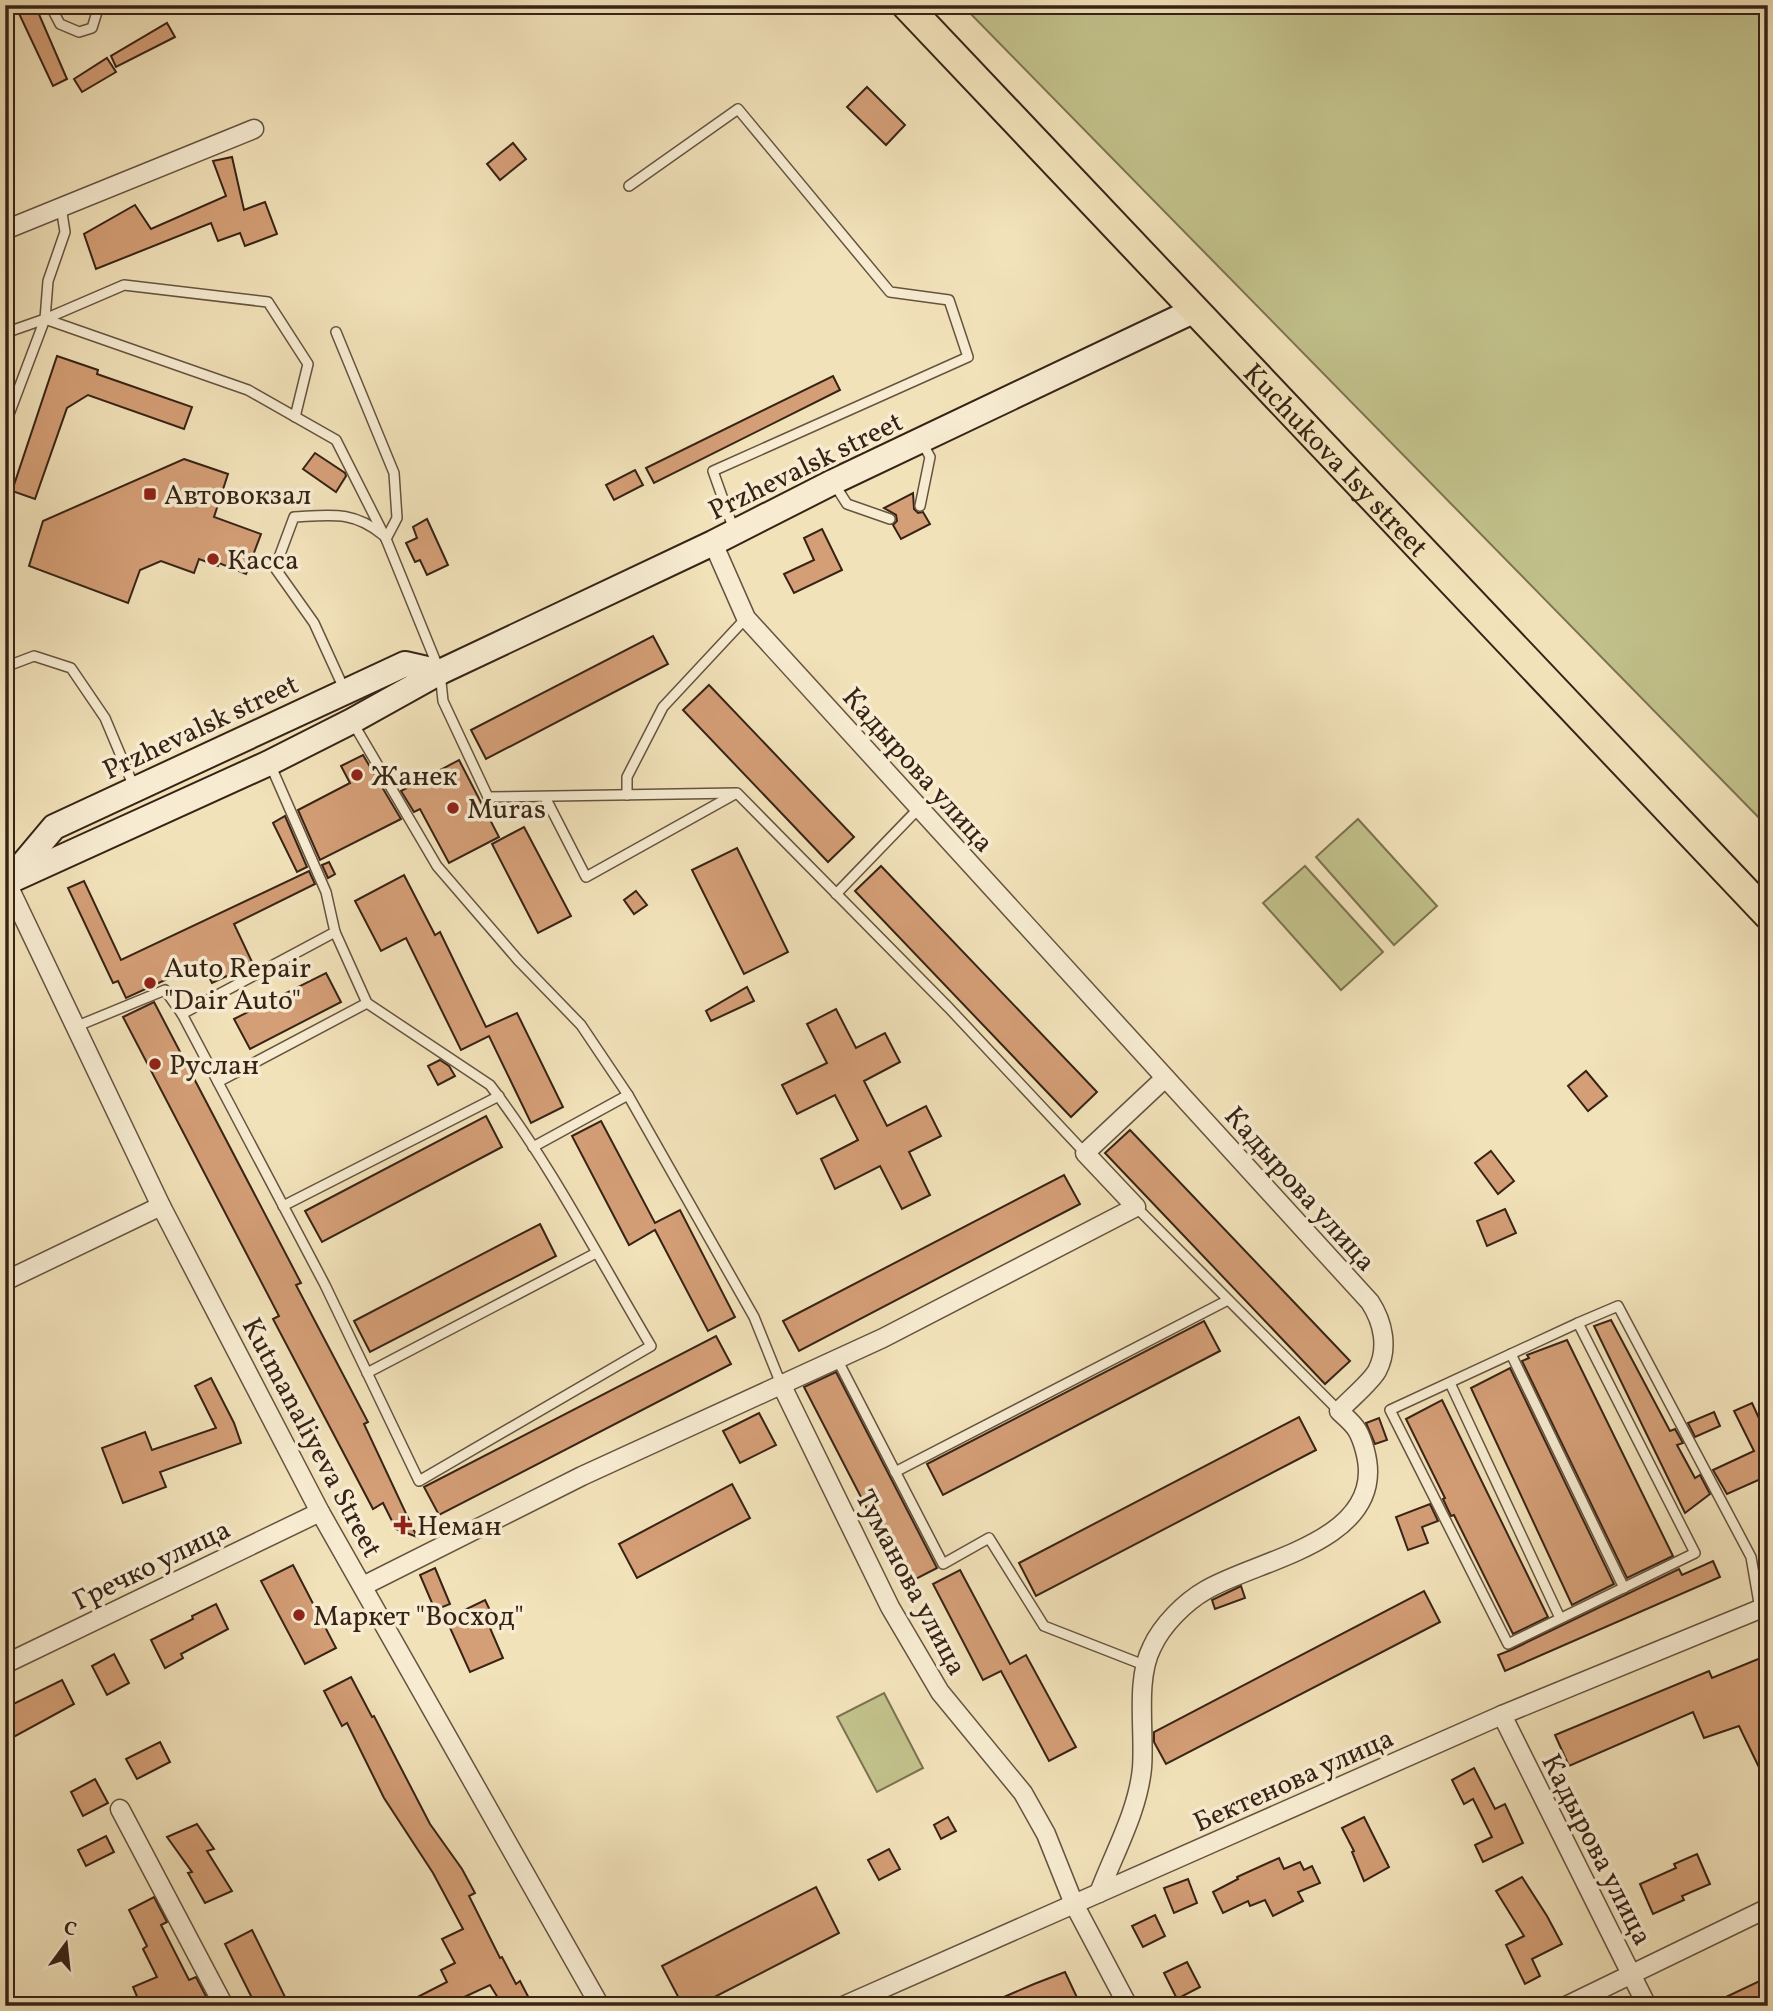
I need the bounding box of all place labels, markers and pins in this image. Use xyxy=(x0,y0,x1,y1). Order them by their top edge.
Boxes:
place label: Автовокзал xyxy=(164,477,311,516)
marker: Автовокзал xyxy=(142,486,158,502)
place label: Касса xyxy=(227,542,299,581)
marker: Касса xyxy=(205,551,221,567)
place label: Жанек xyxy=(371,758,457,797)
marker: Жанек xyxy=(349,767,365,783)
place label: Muras xyxy=(467,791,546,830)
marker: Muras xyxy=(445,800,461,816)
place label: Auto Repair "Dair Auto" xyxy=(164,950,311,1021)
marker: Auto Repair "Dair Auto" xyxy=(142,975,158,991)
place label: Руслан xyxy=(169,1047,259,1086)
marker: Руслан xyxy=(147,1056,163,1072)
place label: Неман xyxy=(417,1508,502,1547)
marker: Неман xyxy=(395,1517,411,1533)
place label: Маркет "Восход" xyxy=(313,1598,524,1637)
marker: Маркет "Восход" xyxy=(291,1607,307,1623)

